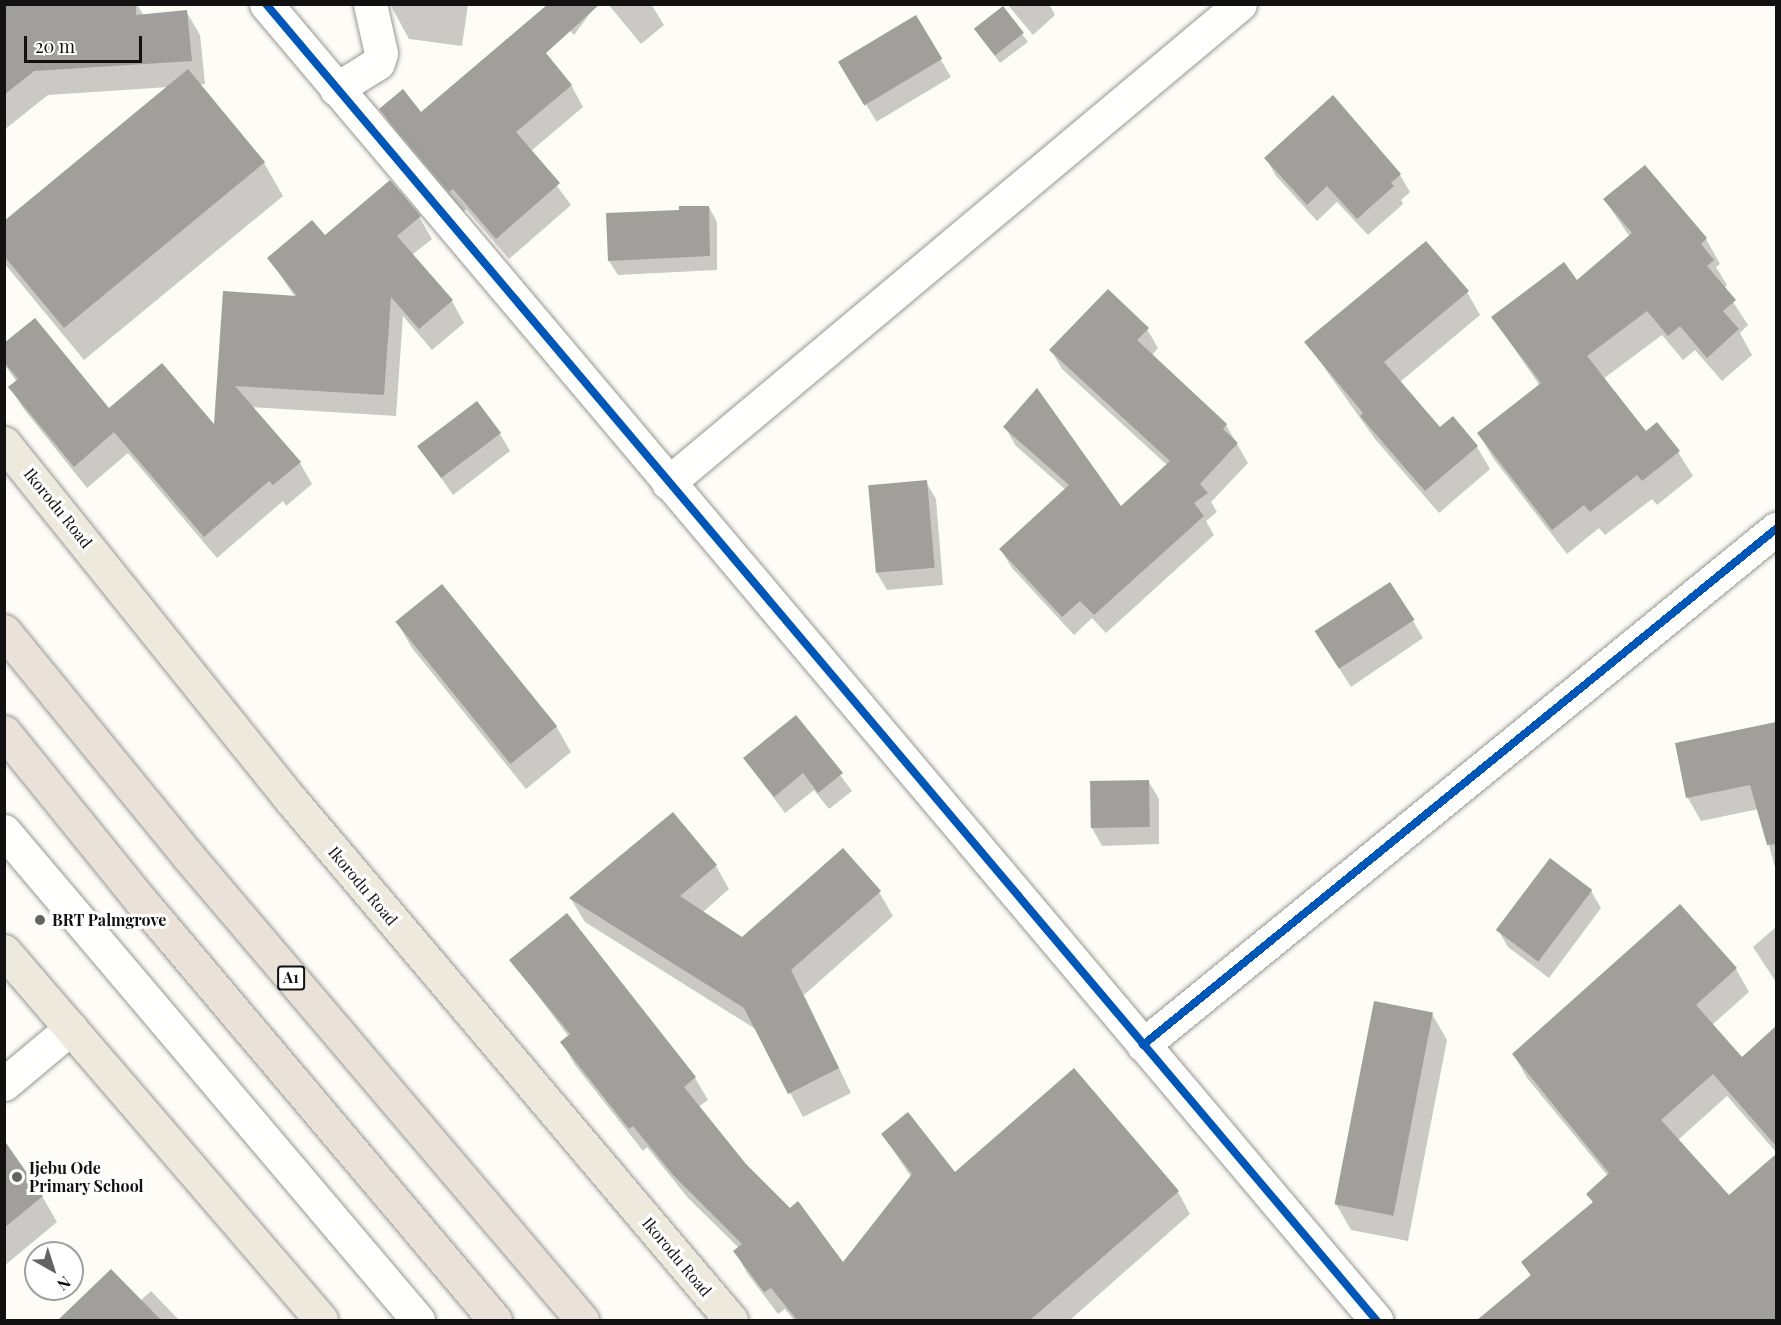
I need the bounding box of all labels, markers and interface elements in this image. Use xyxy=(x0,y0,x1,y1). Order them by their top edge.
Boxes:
scale bar xyxy=(27,24,146,62)
text: 20 m xyxy=(35,34,75,58)
street label: Ikorodu Road xyxy=(20,464,96,552)
street label: Ikorodu Road xyxy=(324,843,402,929)
place label: BRT Palmgrove xyxy=(52,910,167,930)
marker: BRT Palmgrove xyxy=(33,913,47,927)
road number: A1 xyxy=(276,966,306,990)
place label: Ijebu Ode Primary School xyxy=(29,1158,144,1196)
marker: Ijebu Ode Primary School xyxy=(10,1170,24,1184)
street label: Ikorodu Road xyxy=(638,1214,716,1300)
north arrow xyxy=(24,1241,84,1301)
text: N xyxy=(53,1272,75,1296)

